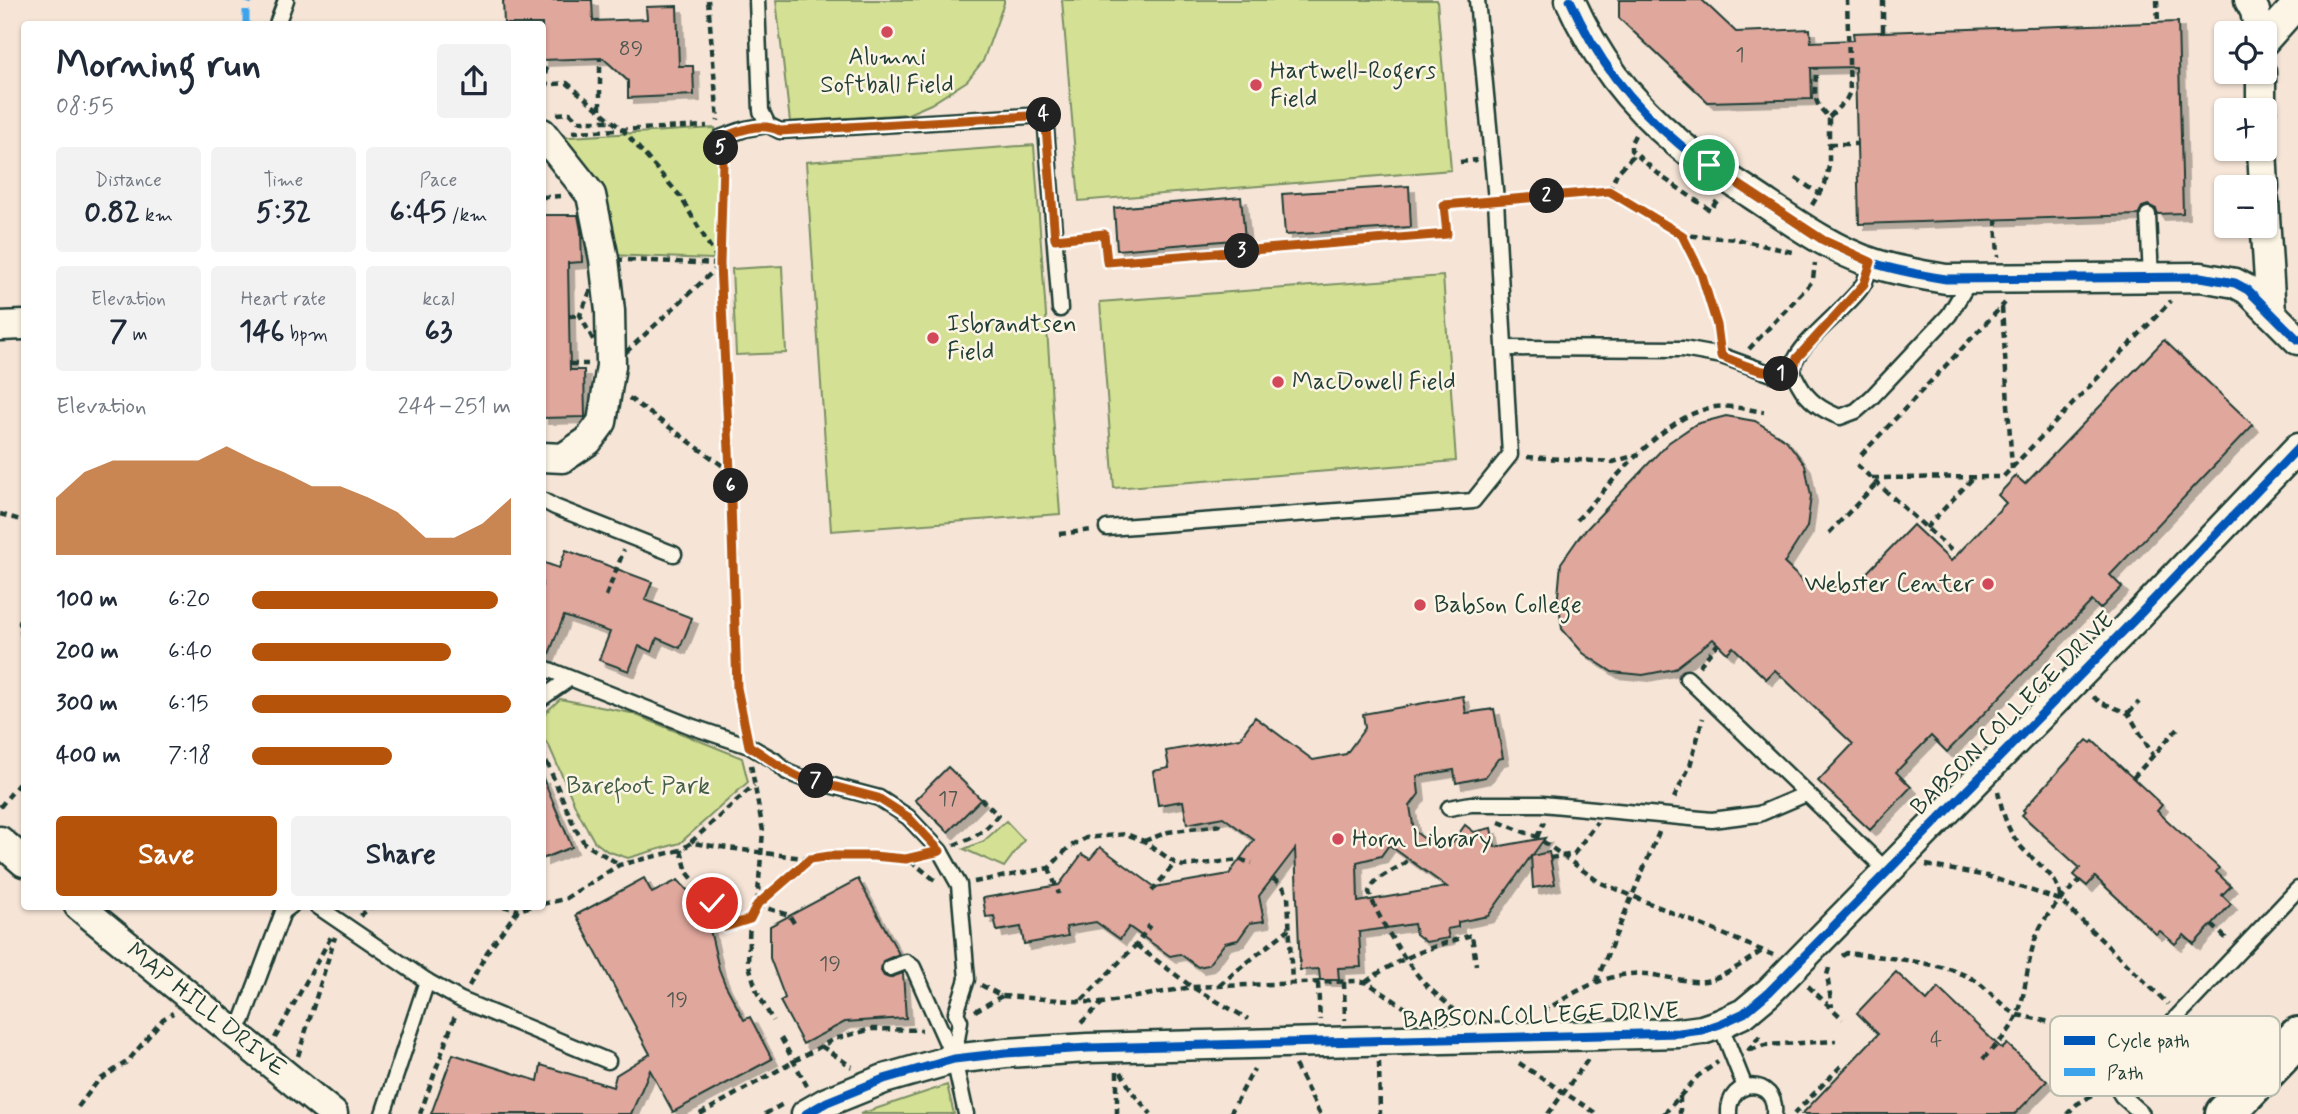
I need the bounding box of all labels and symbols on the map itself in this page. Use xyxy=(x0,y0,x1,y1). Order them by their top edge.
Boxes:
marker: Alumni Softball Field xyxy=(879,24,895,40)
house number: 89 xyxy=(619,35,643,63)
house number: 1 xyxy=(1735,41,1745,69)
place label: Alumni Softball Field xyxy=(820,42,954,101)
place label: Hartwell-Rogers Field xyxy=(1270,56,1437,115)
marker: Hartwell-Rogers Field xyxy=(1248,77,1264,93)
pin: 4 xyxy=(1026,97,1062,132)
pin: 5 xyxy=(704,130,738,166)
pin xyxy=(1679,135,1739,195)
pin: 2 xyxy=(1530,178,1564,214)
pin: 3 xyxy=(1224,233,1260,268)
place label: Isbrandtsen Field xyxy=(947,309,1077,368)
marker: Isbrandtsen Field xyxy=(925,330,941,346)
pin: 1 xyxy=(1764,356,1798,392)
place label: MacDowell Field xyxy=(1292,367,1456,398)
marker: MacDowell Field xyxy=(1270,374,1286,390)
pin: 6 xyxy=(714,468,748,504)
place label: Webster Center xyxy=(1804,569,1974,600)
marker: Webster Center xyxy=(1980,576,1996,592)
place label: Babson College xyxy=(1434,590,1582,624)
marker: Babson College xyxy=(1412,597,1428,613)
street label: BABSON COLLEGE DRIVE xyxy=(1904,605,2122,823)
pin: 7 xyxy=(798,764,834,798)
park label: Barefoot Park xyxy=(566,771,710,804)
house number: 17 xyxy=(938,785,958,813)
place label: Horn Library xyxy=(1352,824,1491,855)
marker: Horn Library xyxy=(1330,831,1346,847)
pin xyxy=(682,873,742,933)
street label: MAP HILL DRIVE xyxy=(120,936,292,1084)
house number: 19 xyxy=(819,950,841,978)
house number: 19 xyxy=(666,986,688,1014)
street label: BABSON COLLEGE DRIVE xyxy=(1402,996,1680,1036)
legend xyxy=(2050,1016,2280,1096)
house number: 4 xyxy=(1930,1026,1942,1054)
text: Cycle path xyxy=(2107,1029,2190,1054)
text: Path xyxy=(2107,1061,2144,1086)

